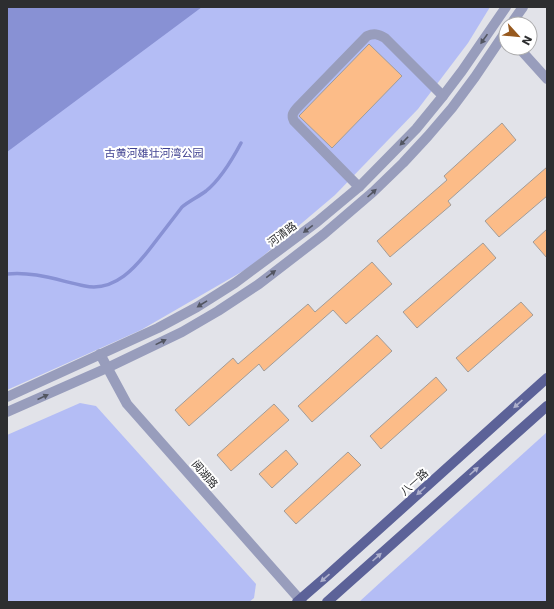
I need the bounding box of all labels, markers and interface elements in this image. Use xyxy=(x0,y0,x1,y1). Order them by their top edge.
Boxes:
north arrow xyxy=(498,16,538,56)
text: N xyxy=(519,33,534,47)
one-way arrow xyxy=(480,34,488,44)
one-way arrow xyxy=(399,136,409,146)
park label: 古黄河雄壮河湾公园 xyxy=(105,147,204,160)
one-way arrow xyxy=(367,188,377,197)
street label: 河清路 xyxy=(265,219,299,250)
one-way arrow xyxy=(303,225,314,233)
one-way arrow xyxy=(266,270,277,278)
one-way arrow xyxy=(197,300,207,308)
one-way arrow xyxy=(155,339,166,345)
one-way arrow xyxy=(37,394,48,400)
one-way arrow xyxy=(513,400,523,409)
street label: 阅湖路 xyxy=(189,458,220,491)
one-way arrow xyxy=(469,466,479,475)
street label: 八一路 xyxy=(398,467,431,498)
one-way arrow xyxy=(416,487,427,496)
one-way arrow xyxy=(372,553,382,562)
one-way arrow xyxy=(319,574,330,583)

